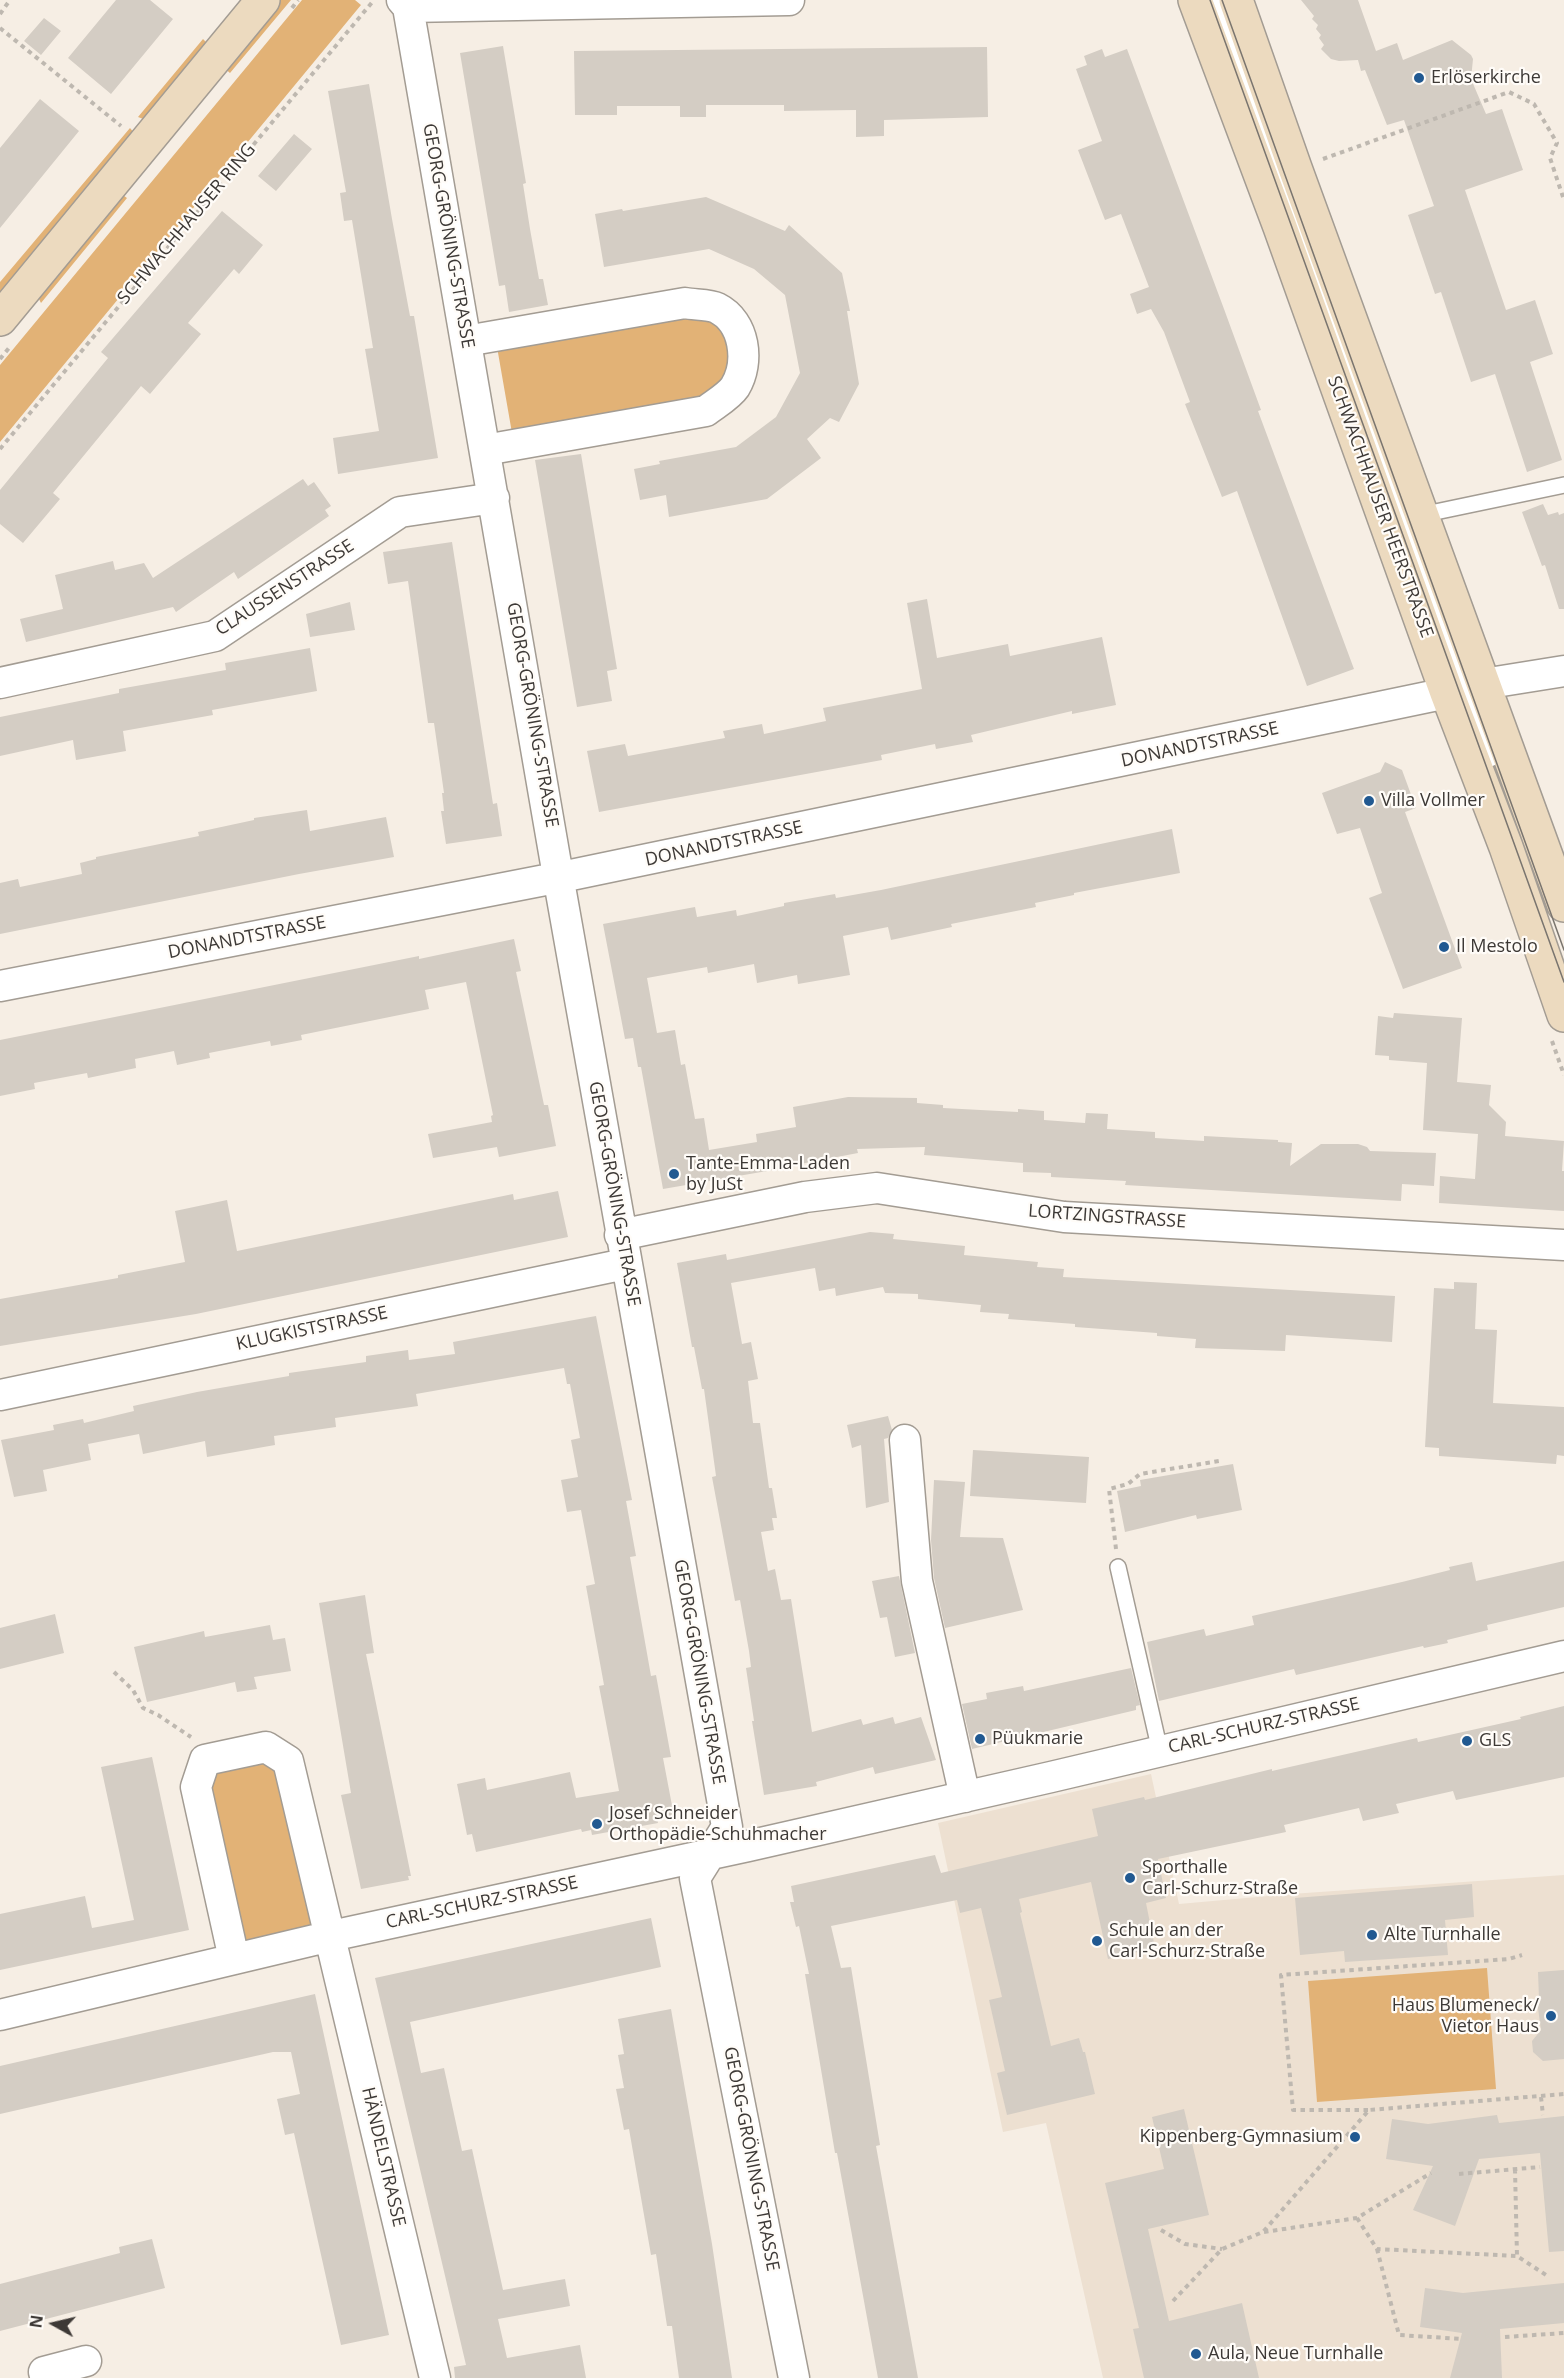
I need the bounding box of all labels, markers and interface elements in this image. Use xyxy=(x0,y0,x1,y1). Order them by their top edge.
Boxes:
place label: Erlöserkirche xyxy=(1431,67,1541,89)
marker: Erlöserkirche xyxy=(1412,71,1426,85)
street label: GEORG-GRÖNING-STRASSE xyxy=(418,122,478,350)
street label: SCHWACHHAUSER RING xyxy=(113,139,261,309)
street label: SCHWACHHAUSER HEERSTRASSE xyxy=(1322,373,1438,641)
street label: CLAUSSENSTRASSE xyxy=(212,535,358,641)
street label: GEORG-GRÖNING-STRASSE xyxy=(502,601,562,829)
street label: DONANDTSTRASSE xyxy=(1119,718,1281,772)
place label: Villa Vollmer xyxy=(1381,790,1485,812)
marker: Villa Vollmer xyxy=(1362,794,1376,808)
street label: DONANDTSTRASSE xyxy=(643,817,805,871)
street label: DONANDTSTRASSE xyxy=(166,912,328,964)
place label: Il Mestolo xyxy=(1456,936,1538,958)
marker: Il Mestolo xyxy=(1437,940,1451,954)
street label: GEORG-GRÖNING-STRASSE xyxy=(584,1080,644,1308)
place label: Tante-Emma-Laden by JuSt xyxy=(686,1153,850,1196)
marker: Tante-Emma-Laden by JuSt xyxy=(667,1167,681,1181)
street label: LORTZINGSTRASSE xyxy=(1027,1201,1187,1233)
street label: KLUGKISTSTRASSE xyxy=(234,1302,390,1356)
street label: GEORG-GRÖNING-STRASSE xyxy=(669,1558,729,1786)
street label: CARL-SCHURZ-STRASSE xyxy=(1166,1693,1362,1759)
place label: Püukmarie xyxy=(992,1728,1083,1750)
place label: GLS xyxy=(1479,1730,1511,1752)
marker: Püukmarie xyxy=(973,1732,987,1746)
marker: GLS xyxy=(1460,1734,1474,1748)
place label: Josef Schneider Orthopädie-Schuhmacher xyxy=(609,1803,827,1846)
marker: Josef Schneider Orthopädie-Schuhmacher xyxy=(590,1817,604,1831)
place label: Sporthalle Carl-Schurz-Straße xyxy=(1142,1857,1298,1900)
marker: Sporthalle Carl-Schurz-Straße xyxy=(1123,1871,1137,1885)
street label: CARL-SCHURZ-STRASSE xyxy=(384,1872,580,1934)
place label: Schule an der Carl-Schurz-Straße xyxy=(1109,1920,1265,1962)
place label: Alte Turnhalle xyxy=(1384,1924,1501,1946)
marker: Alte Turnhalle xyxy=(1365,1928,1379,1942)
marker: Schule an der Carl-Schurz-Straße xyxy=(1090,1934,1104,1948)
place label: Haus Blumeneck/ Vietor Haus xyxy=(1392,1995,1539,2038)
marker: Haus Blumeneck/ Vietor Haus xyxy=(1544,2009,1558,2023)
street label: GEORG-GRÖNING-STRASSE xyxy=(719,2045,783,2273)
street label: HÄNDELSTRASSE xyxy=(356,2085,410,2229)
place label: Kippenberg-Gymnasium xyxy=(1140,2126,1343,2148)
marker: Kippenberg-Gymnasium xyxy=(1348,2130,1362,2144)
north arrow xyxy=(24,2294,84,2354)
text: N xyxy=(24,2314,48,2329)
place label: Aula, Neue Turnhalle xyxy=(1208,2343,1383,2365)
marker: Aula, Neue Turnhalle xyxy=(1189,2347,1203,2361)

